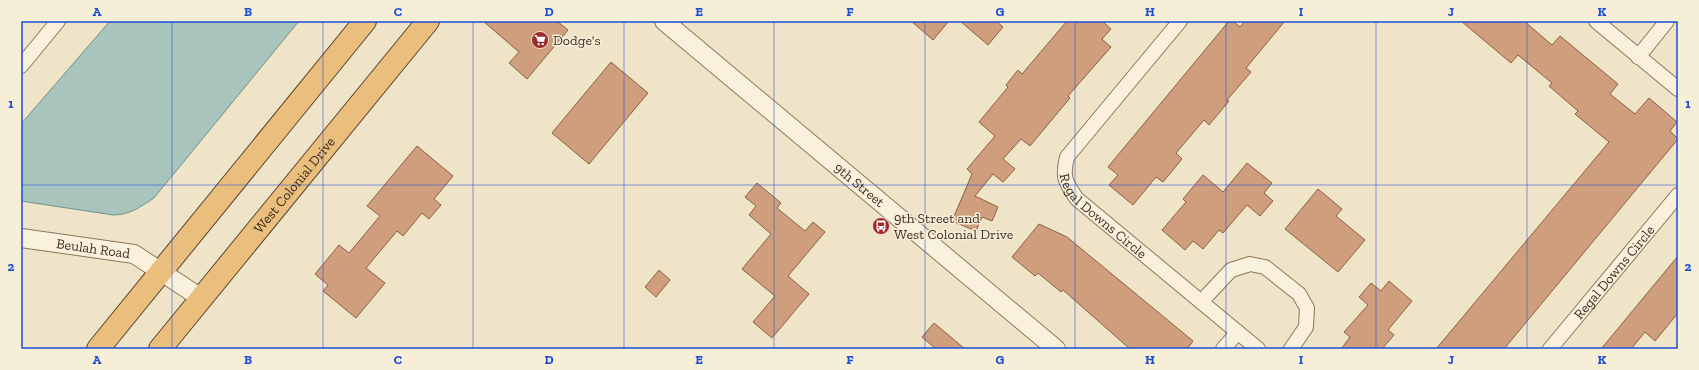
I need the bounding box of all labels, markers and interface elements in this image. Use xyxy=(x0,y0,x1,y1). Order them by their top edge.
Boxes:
text: A xyxy=(93,4,102,19)
text: B xyxy=(244,4,252,19)
text: C xyxy=(394,4,402,19)
text: D xyxy=(544,4,554,19)
text: E xyxy=(695,4,703,19)
text: F xyxy=(846,4,854,19)
text: G xyxy=(996,4,1005,19)
text: H xyxy=(1145,4,1155,19)
text: I xyxy=(1299,4,1304,19)
text: J xyxy=(1448,4,1454,19)
text: K xyxy=(1598,4,1607,19)
supermarket icon: Dodge's xyxy=(530,30,550,50)
place label: Dodge's xyxy=(553,32,601,49)
text: 1 xyxy=(8,96,14,111)
text: 1 xyxy=(1685,96,1691,111)
street label: West Colonial Drive xyxy=(250,133,339,236)
street label: 9th Street xyxy=(831,159,889,211)
street label: Regal Downs Circle xyxy=(1056,172,1151,262)
place label: 9th Street and West Colonial Drive xyxy=(894,210,1014,243)
bus stop icon: 9th Street and West Colonial Drive xyxy=(871,216,891,236)
street label: Regal Downs Circle xyxy=(1570,221,1658,323)
street label: Beulah Road xyxy=(55,235,132,262)
text: 2 xyxy=(8,259,15,274)
text: 2 xyxy=(1685,259,1692,274)
text: A xyxy=(93,352,102,367)
text: B xyxy=(244,352,252,367)
text: C xyxy=(394,352,402,367)
text: D xyxy=(544,352,554,367)
text: E xyxy=(695,352,703,367)
text: F xyxy=(846,352,854,367)
text: G xyxy=(996,352,1005,367)
text: H xyxy=(1145,352,1155,367)
text: I xyxy=(1299,352,1304,367)
text: J xyxy=(1448,352,1454,367)
text: K xyxy=(1598,352,1607,367)

